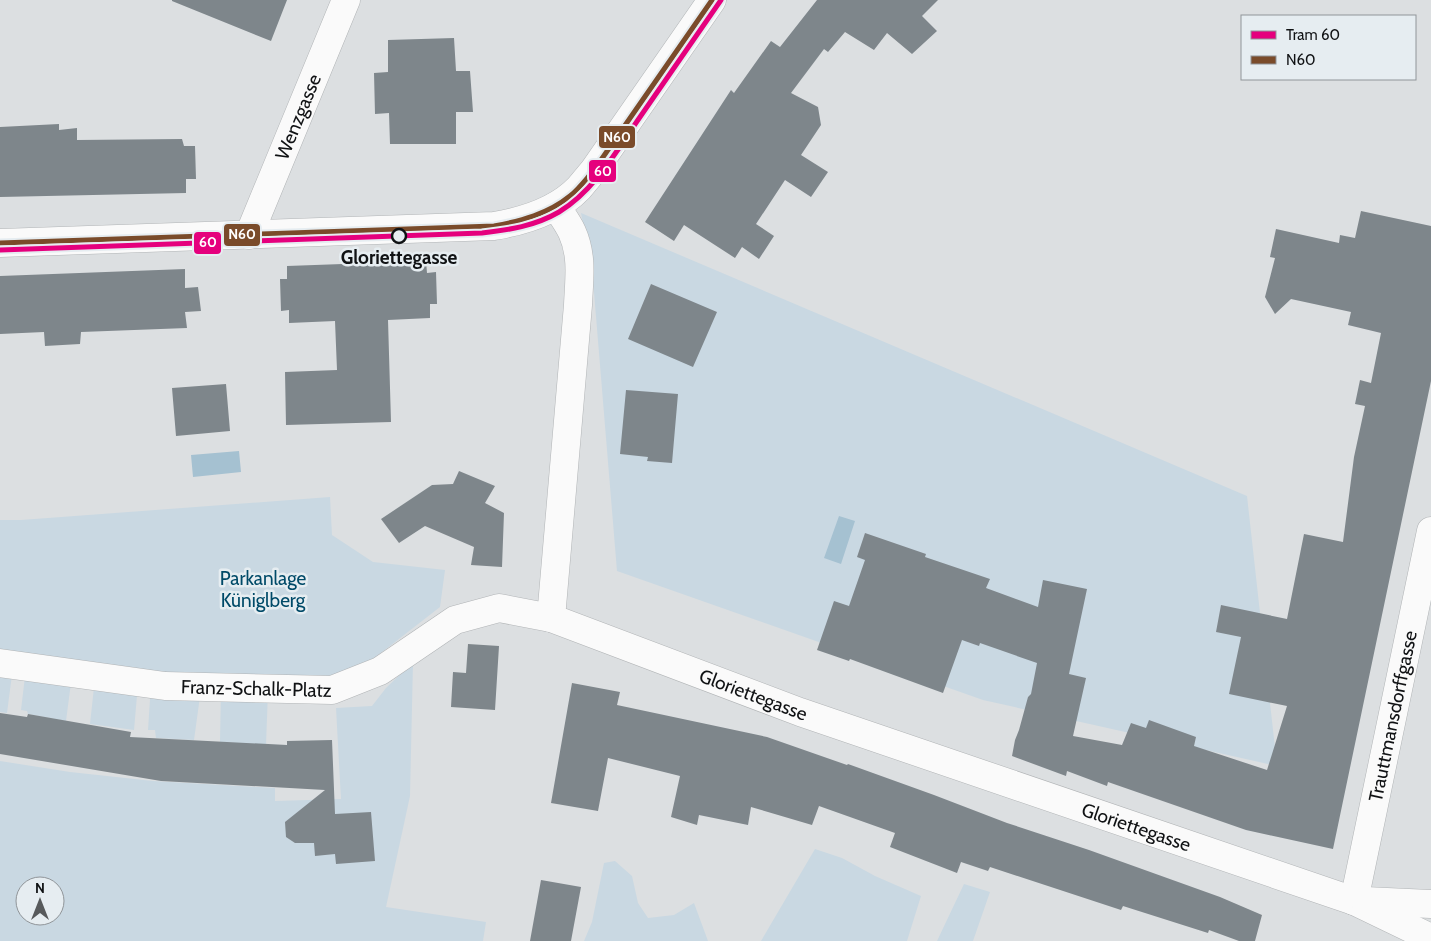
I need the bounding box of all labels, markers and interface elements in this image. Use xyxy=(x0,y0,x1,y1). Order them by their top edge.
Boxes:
legend xyxy=(1241,15,1416,80)
text: Tram 60 xyxy=(1286,26,1340,44)
text: N60 xyxy=(1286,51,1316,69)
street label: Wenzgasse xyxy=(270,70,326,163)
line badge: N60 xyxy=(598,125,636,149)
text: N60 xyxy=(603,128,631,146)
line badge: 60 xyxy=(588,159,617,183)
text: 60 xyxy=(594,162,612,180)
line badge: N60 xyxy=(223,223,261,247)
text: N60 xyxy=(228,225,256,243)
marker: Gloriettegasse xyxy=(391,228,407,244)
line badge: 60 xyxy=(193,231,222,255)
text: 60 xyxy=(199,233,217,251)
place label: Gloriettegasse xyxy=(341,246,457,269)
park label: Parkanlage Küniglberg xyxy=(220,567,307,612)
street label: Trauttmansdorffgasse xyxy=(1364,628,1422,804)
street label: Gloriettegasse xyxy=(696,664,811,726)
street label: Franz-Schalk-Platz xyxy=(181,675,332,702)
street label: Gloriettegasse xyxy=(1079,798,1194,857)
north arrow xyxy=(15,876,65,926)
text: N xyxy=(35,879,45,897)

